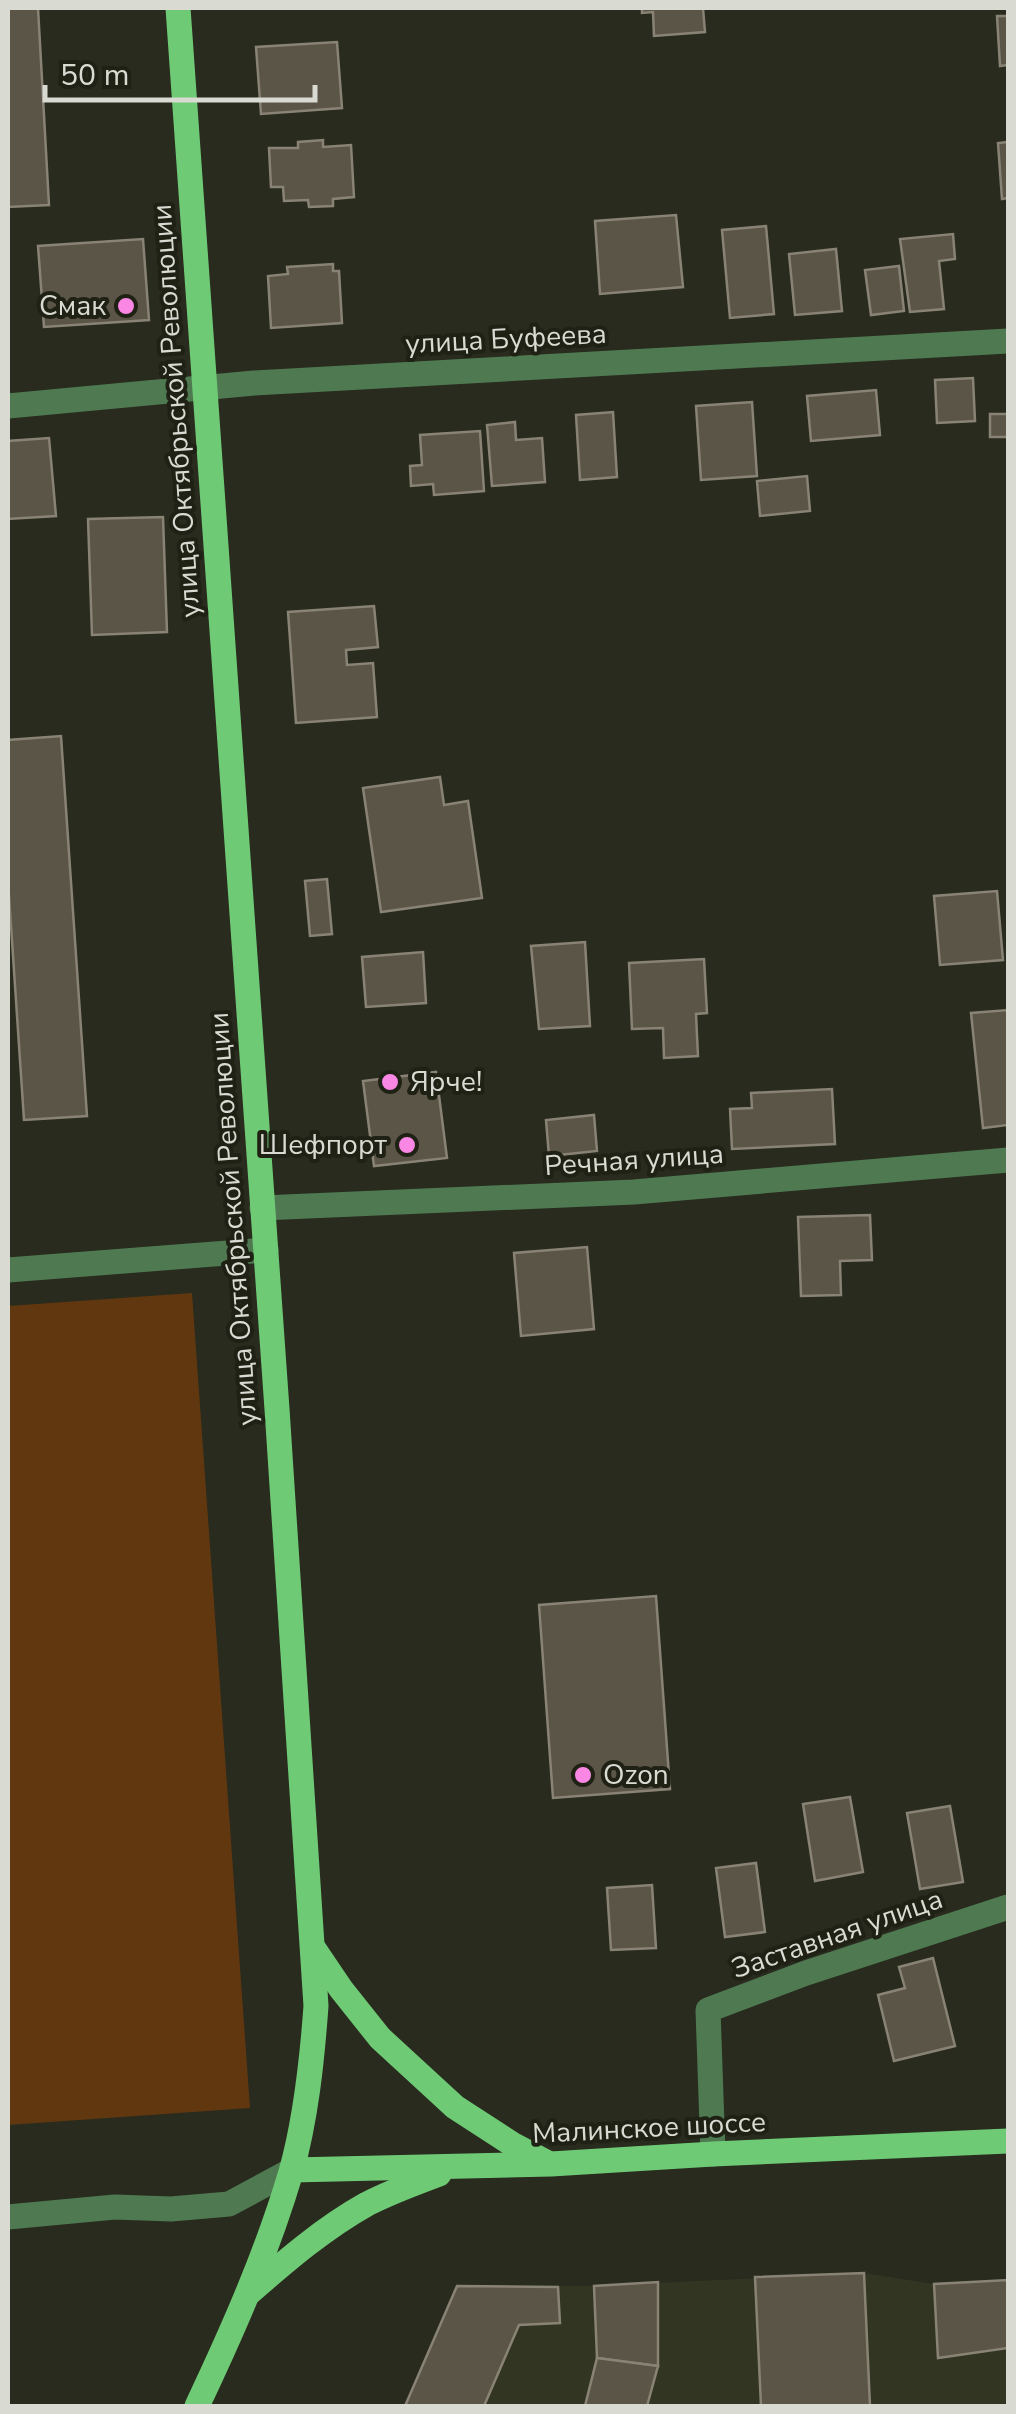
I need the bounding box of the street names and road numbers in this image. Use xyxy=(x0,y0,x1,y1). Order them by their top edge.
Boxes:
street label: улица Октябрьской Революции xyxy=(143,203,209,619)
street label: улица Буфеева xyxy=(404,315,608,363)
street label: улица Октябрьской Революции xyxy=(200,1011,266,1427)
street label: Речная улица xyxy=(543,1135,725,1185)
street label: Заставная улица xyxy=(726,1880,948,1988)
street label: Малинское шоссе xyxy=(531,2103,767,2153)

